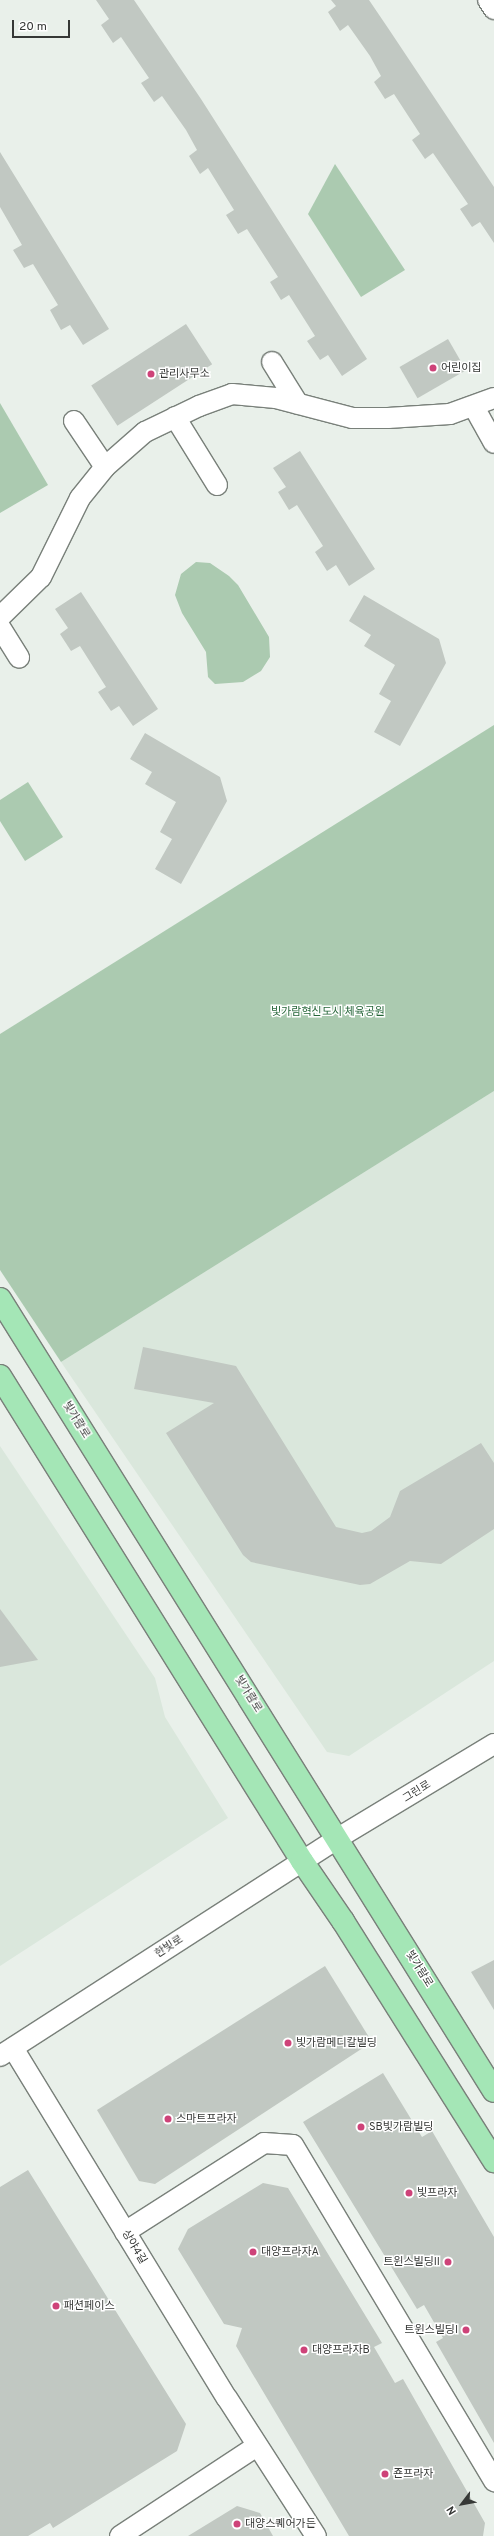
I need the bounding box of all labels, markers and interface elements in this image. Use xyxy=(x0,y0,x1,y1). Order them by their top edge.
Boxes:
scale bar xyxy=(14,12,72,38)
text: 20 m xyxy=(19,19,47,35)
place label: 어린이집 xyxy=(441,361,481,375)
marker: 어린이집 xyxy=(428,363,438,373)
place label: 관리사무소 xyxy=(159,367,210,381)
marker: 관리사무소 xyxy=(146,369,156,379)
park label: 빛가람혁신도시 체육공원 xyxy=(271,1005,385,1019)
street label: 빛가람로 xyxy=(60,1399,92,1441)
street label: 빛가람로 xyxy=(232,1673,264,1715)
street label: 그린로 xyxy=(401,1778,433,1806)
street label: 한빛로 xyxy=(153,1933,185,1961)
street label: 빛가람로 xyxy=(403,1948,435,1990)
place label: 빛가람메디칼빌딩 xyxy=(296,2036,377,2050)
marker: 빛가람메디칼빌딩 xyxy=(283,2038,293,2048)
place label: 스마트프라자 xyxy=(176,2112,237,2126)
marker: 스마트프라자 xyxy=(163,2114,173,2124)
place label: SB빛가람빌딩 xyxy=(369,2120,433,2134)
marker: SB빛가람빌딩 xyxy=(356,2122,366,2132)
place label: 빛프라자 xyxy=(417,2186,457,2200)
marker: 빛프라자 xyxy=(404,2188,414,2198)
street label: 상야4길 xyxy=(119,2228,149,2266)
place label: 대양프라자A xyxy=(261,2245,319,2259)
marker: 대양프라자A xyxy=(248,2247,258,2257)
place label: 트윈스빌딩II xyxy=(383,2255,440,2269)
marker: 트윈스빌딩II xyxy=(443,2257,453,2267)
place label: 패션페이스 xyxy=(64,2299,115,2313)
marker: 패션페이스 xyxy=(51,2301,61,2311)
place label: 트윈스빌딩I xyxy=(404,2323,458,2337)
marker: 트윈스빌딩I xyxy=(461,2325,471,2335)
place label: 대양프라자B xyxy=(312,2343,370,2357)
marker: 대양프라자B xyxy=(299,2345,309,2355)
place label: 죤프라자 xyxy=(393,2467,433,2481)
marker: 죤프라자 xyxy=(380,2469,390,2479)
north arrow xyxy=(442,2484,482,2524)
text: N xyxy=(444,2503,460,2517)
place label: 대양스퀘어가든 xyxy=(245,2517,316,2531)
marker: 대양스퀘어가든 xyxy=(232,2519,242,2529)

